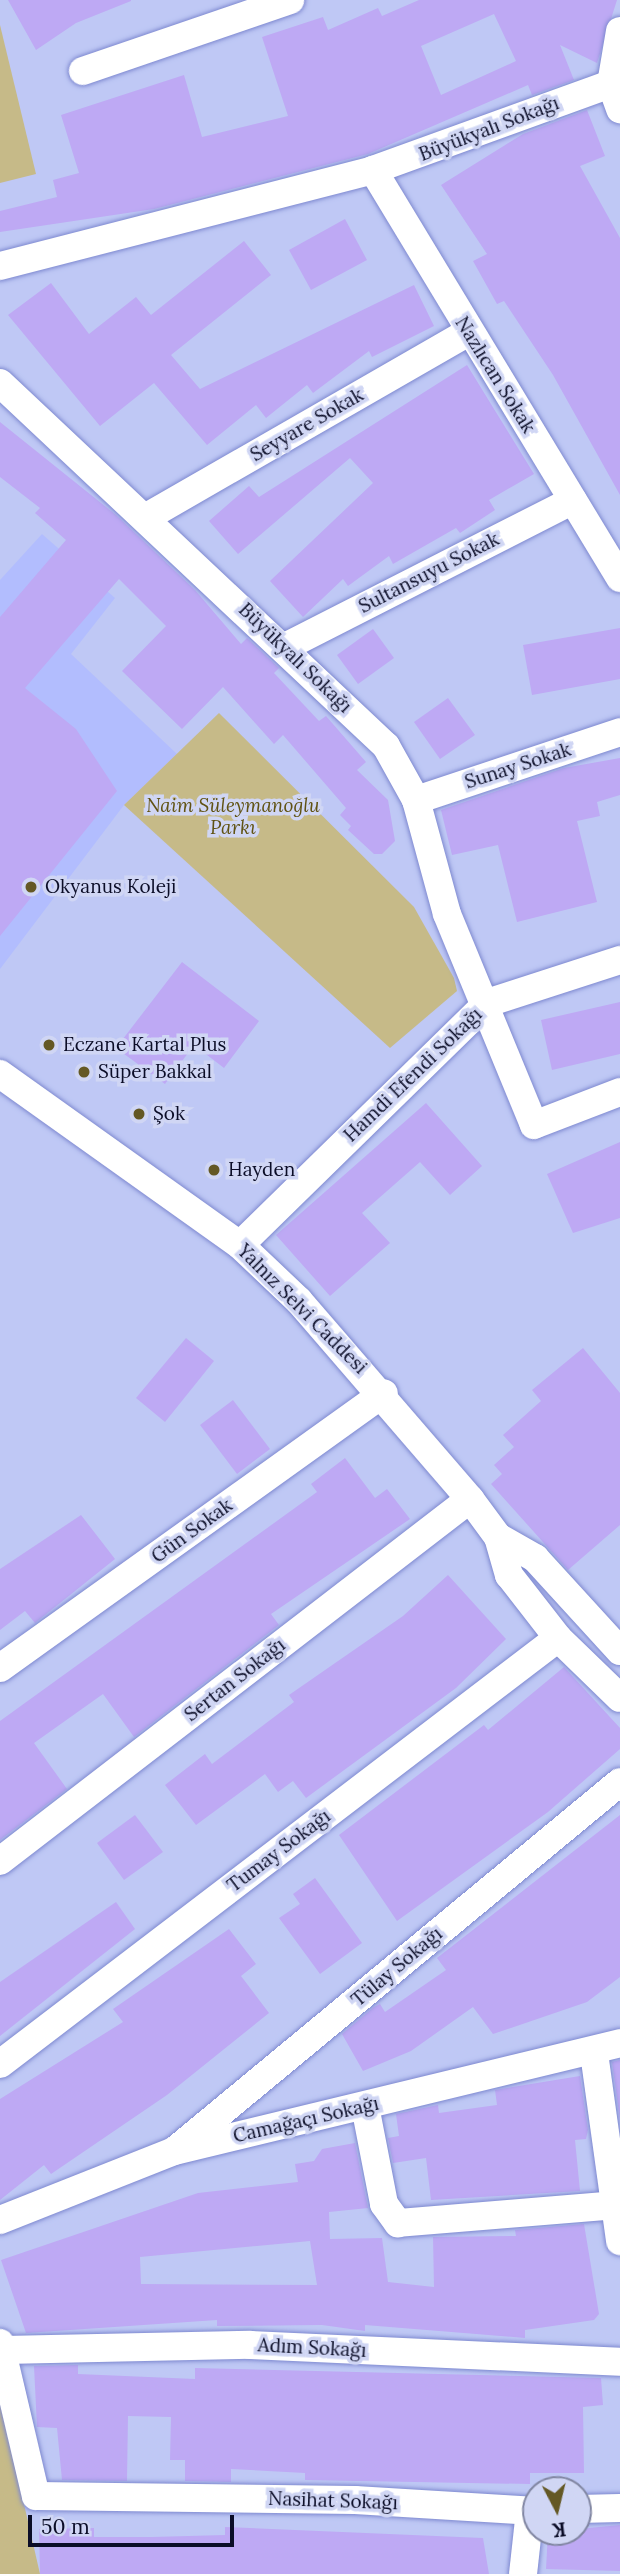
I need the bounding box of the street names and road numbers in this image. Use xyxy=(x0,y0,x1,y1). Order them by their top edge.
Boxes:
street label: Büyükyalı Sokağı xyxy=(416,92,562,166)
street label: Nazlıcan Sokak xyxy=(450,313,540,437)
street label: Seyyare Sokak xyxy=(246,383,368,467)
street label: Sultansuyu Sokak xyxy=(355,528,503,618)
street label: Büyükyalı Sokağı xyxy=(234,598,356,718)
street label: Sunay Sokak xyxy=(462,738,574,794)
street label: Hamdi Efendi Sokağı xyxy=(339,1003,487,1147)
street label: Yalnız Selvi Caddesi xyxy=(232,1239,372,1379)
street label: Gün Sokak xyxy=(147,1494,237,1568)
street label: Sertan Sokağı xyxy=(180,1634,290,1726)
street label: Tumay Sokağı xyxy=(223,1805,335,1897)
street label: Tülay Sokağı xyxy=(347,1923,447,2011)
street label: Camağaçı Sokağı xyxy=(231,2092,381,2148)
street label: Adım Sokağı xyxy=(257,2334,367,2362)
street label: Nasihat Sokağı xyxy=(268,2487,398,2515)

